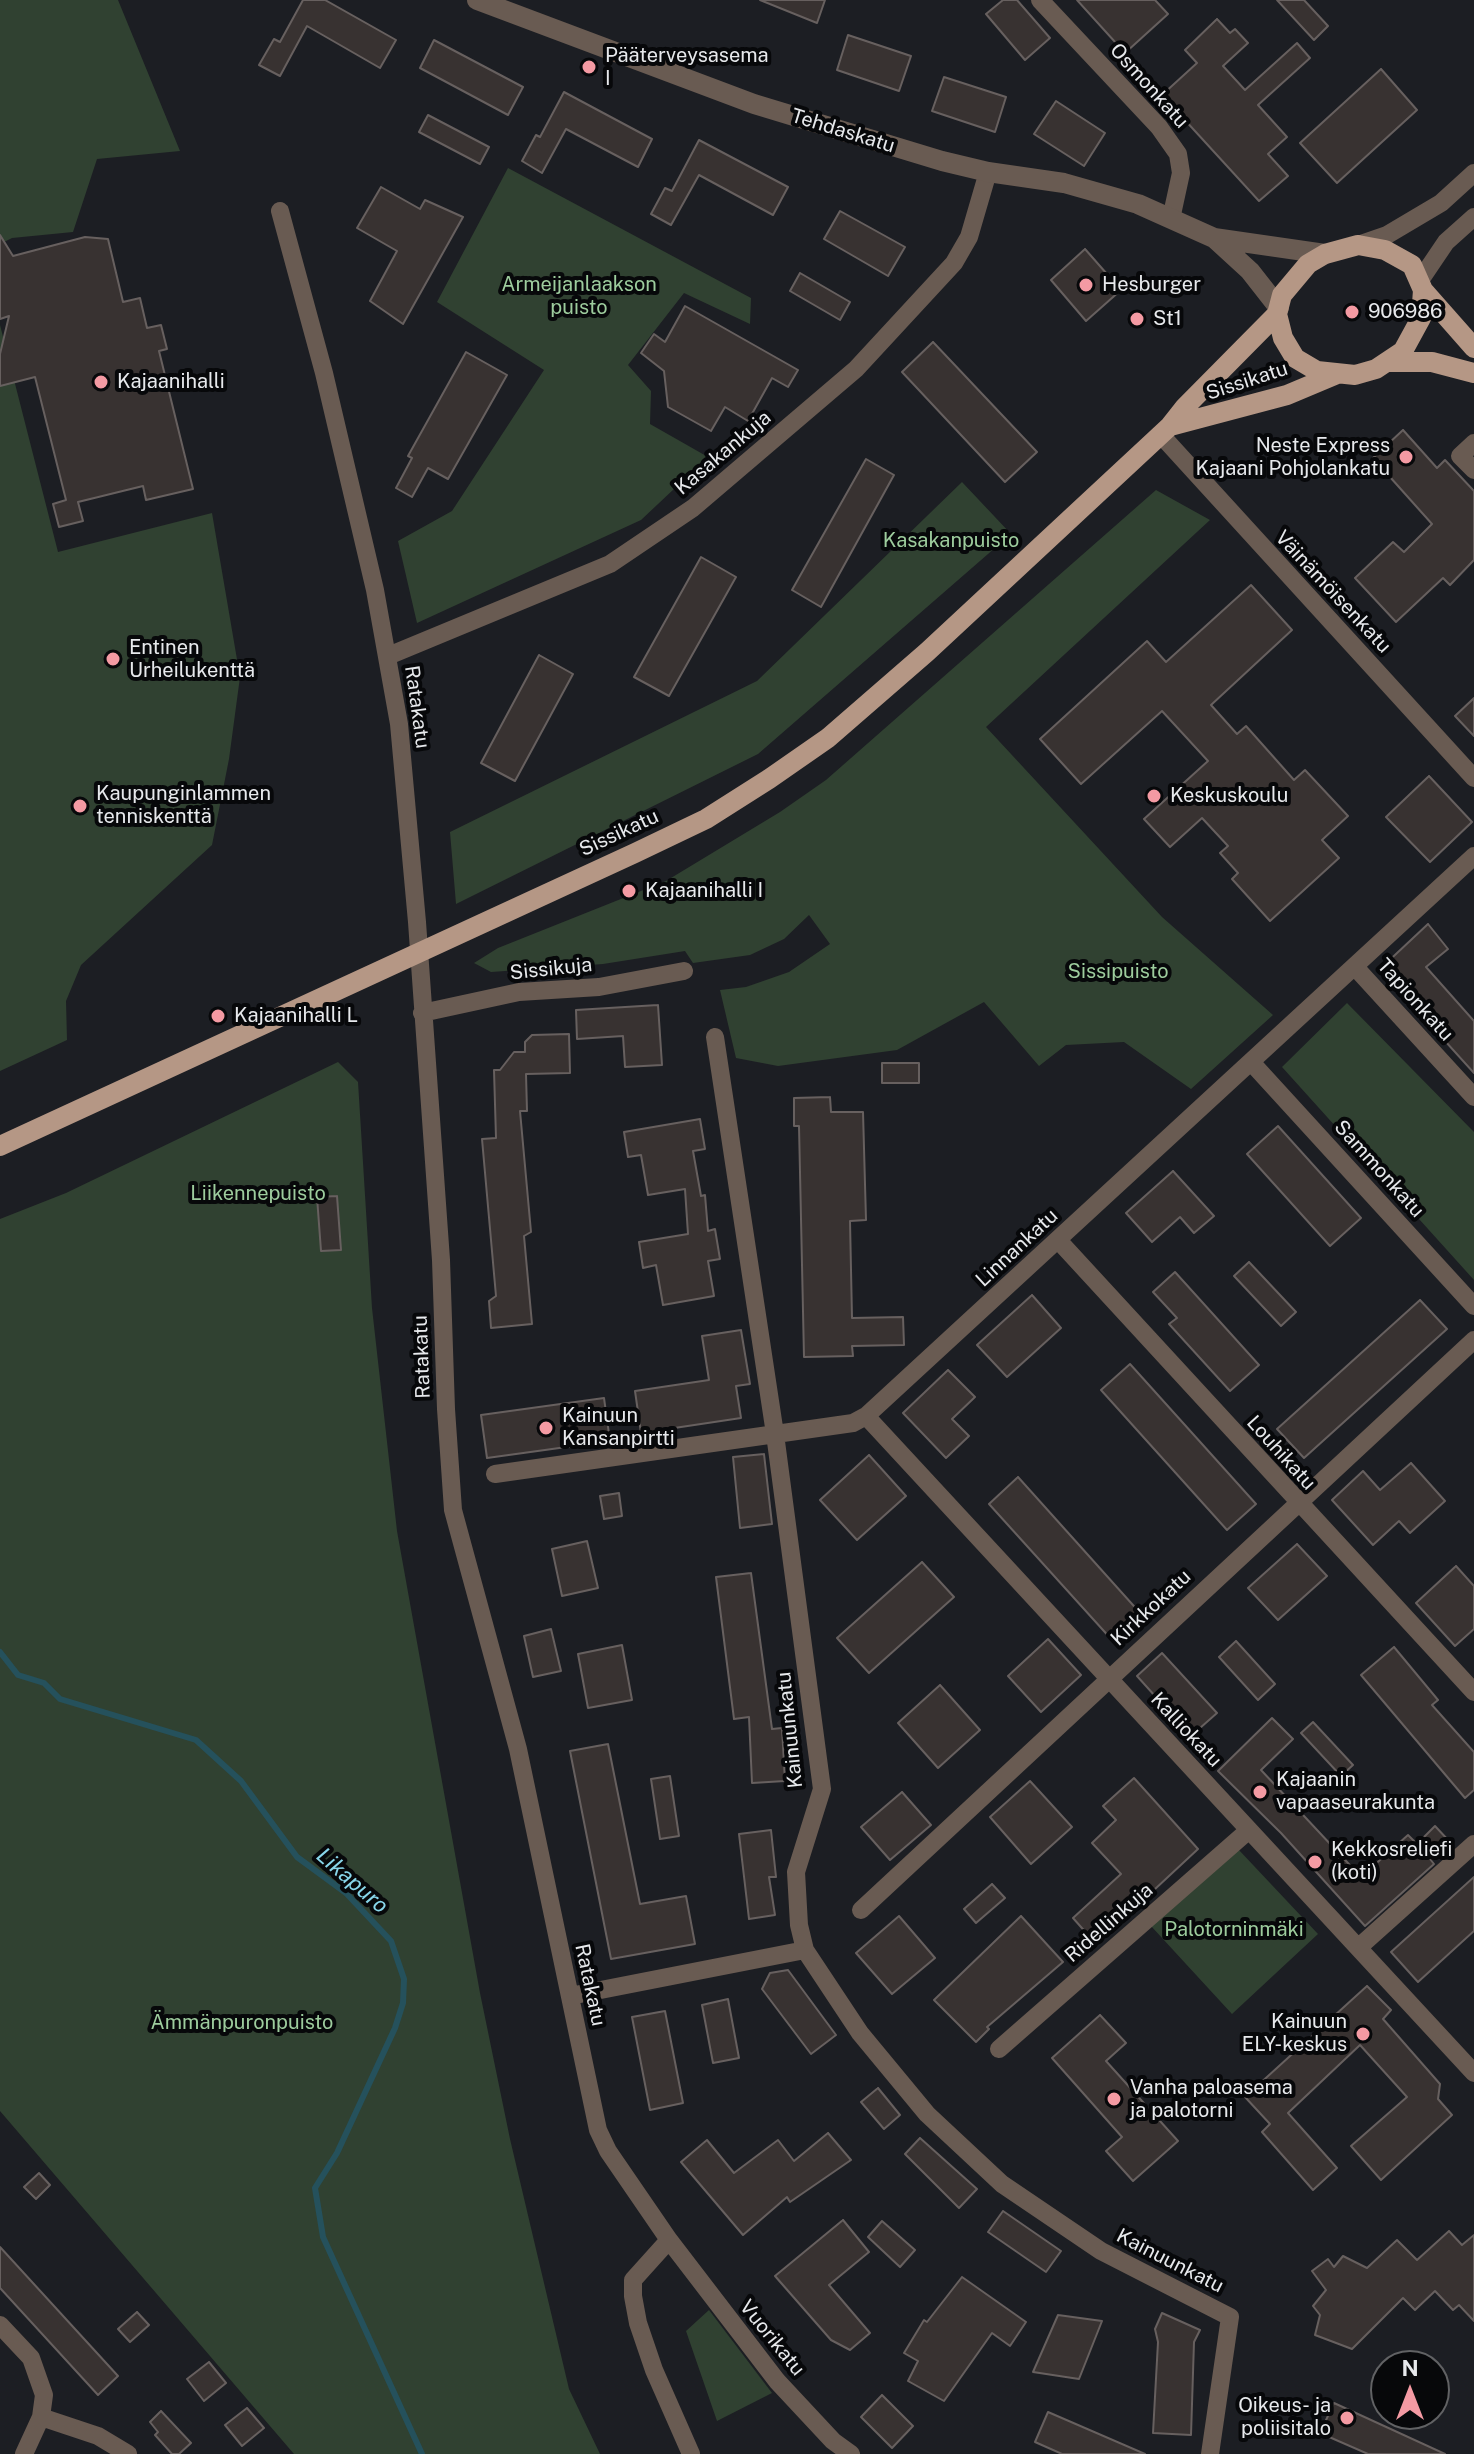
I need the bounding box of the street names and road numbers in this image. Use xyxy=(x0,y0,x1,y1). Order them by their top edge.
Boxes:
street label: Osmonkatu xyxy=(1105,39,1193,133)
street label: Tehdaskatu xyxy=(788,104,898,158)
street label: Sissikatu xyxy=(1203,357,1291,405)
street label: Kasakankuja xyxy=(670,406,776,500)
street label: Väinämöisenkatu xyxy=(1270,526,1396,658)
street label: Ratakatu xyxy=(399,664,435,750)
street label: Sissikatu xyxy=(576,804,662,862)
street label: Sissikuja xyxy=(509,953,593,985)
street label: Tapionkatu xyxy=(1372,954,1458,1046)
street label: Sammonkatu xyxy=(1329,1115,1429,1223)
street label: Linnankatu xyxy=(971,1204,1063,1292)
street label: Ratakatu xyxy=(409,1315,435,1399)
street label: Louhikatu xyxy=(1241,1411,1321,1495)
street label: Kirkkokatu xyxy=(1106,1565,1196,1651)
street label: Kainuunkatu xyxy=(772,1671,808,1789)
street label: Kalliokatu xyxy=(1145,1688,1227,1772)
street label: Ridellinkuja xyxy=(1060,1878,1158,1968)
street label: Ratakatu xyxy=(570,1942,610,2028)
street label: Kainuunkatu xyxy=(1112,2224,1228,2298)
street label: Vuorikatu xyxy=(734,2295,810,2381)

